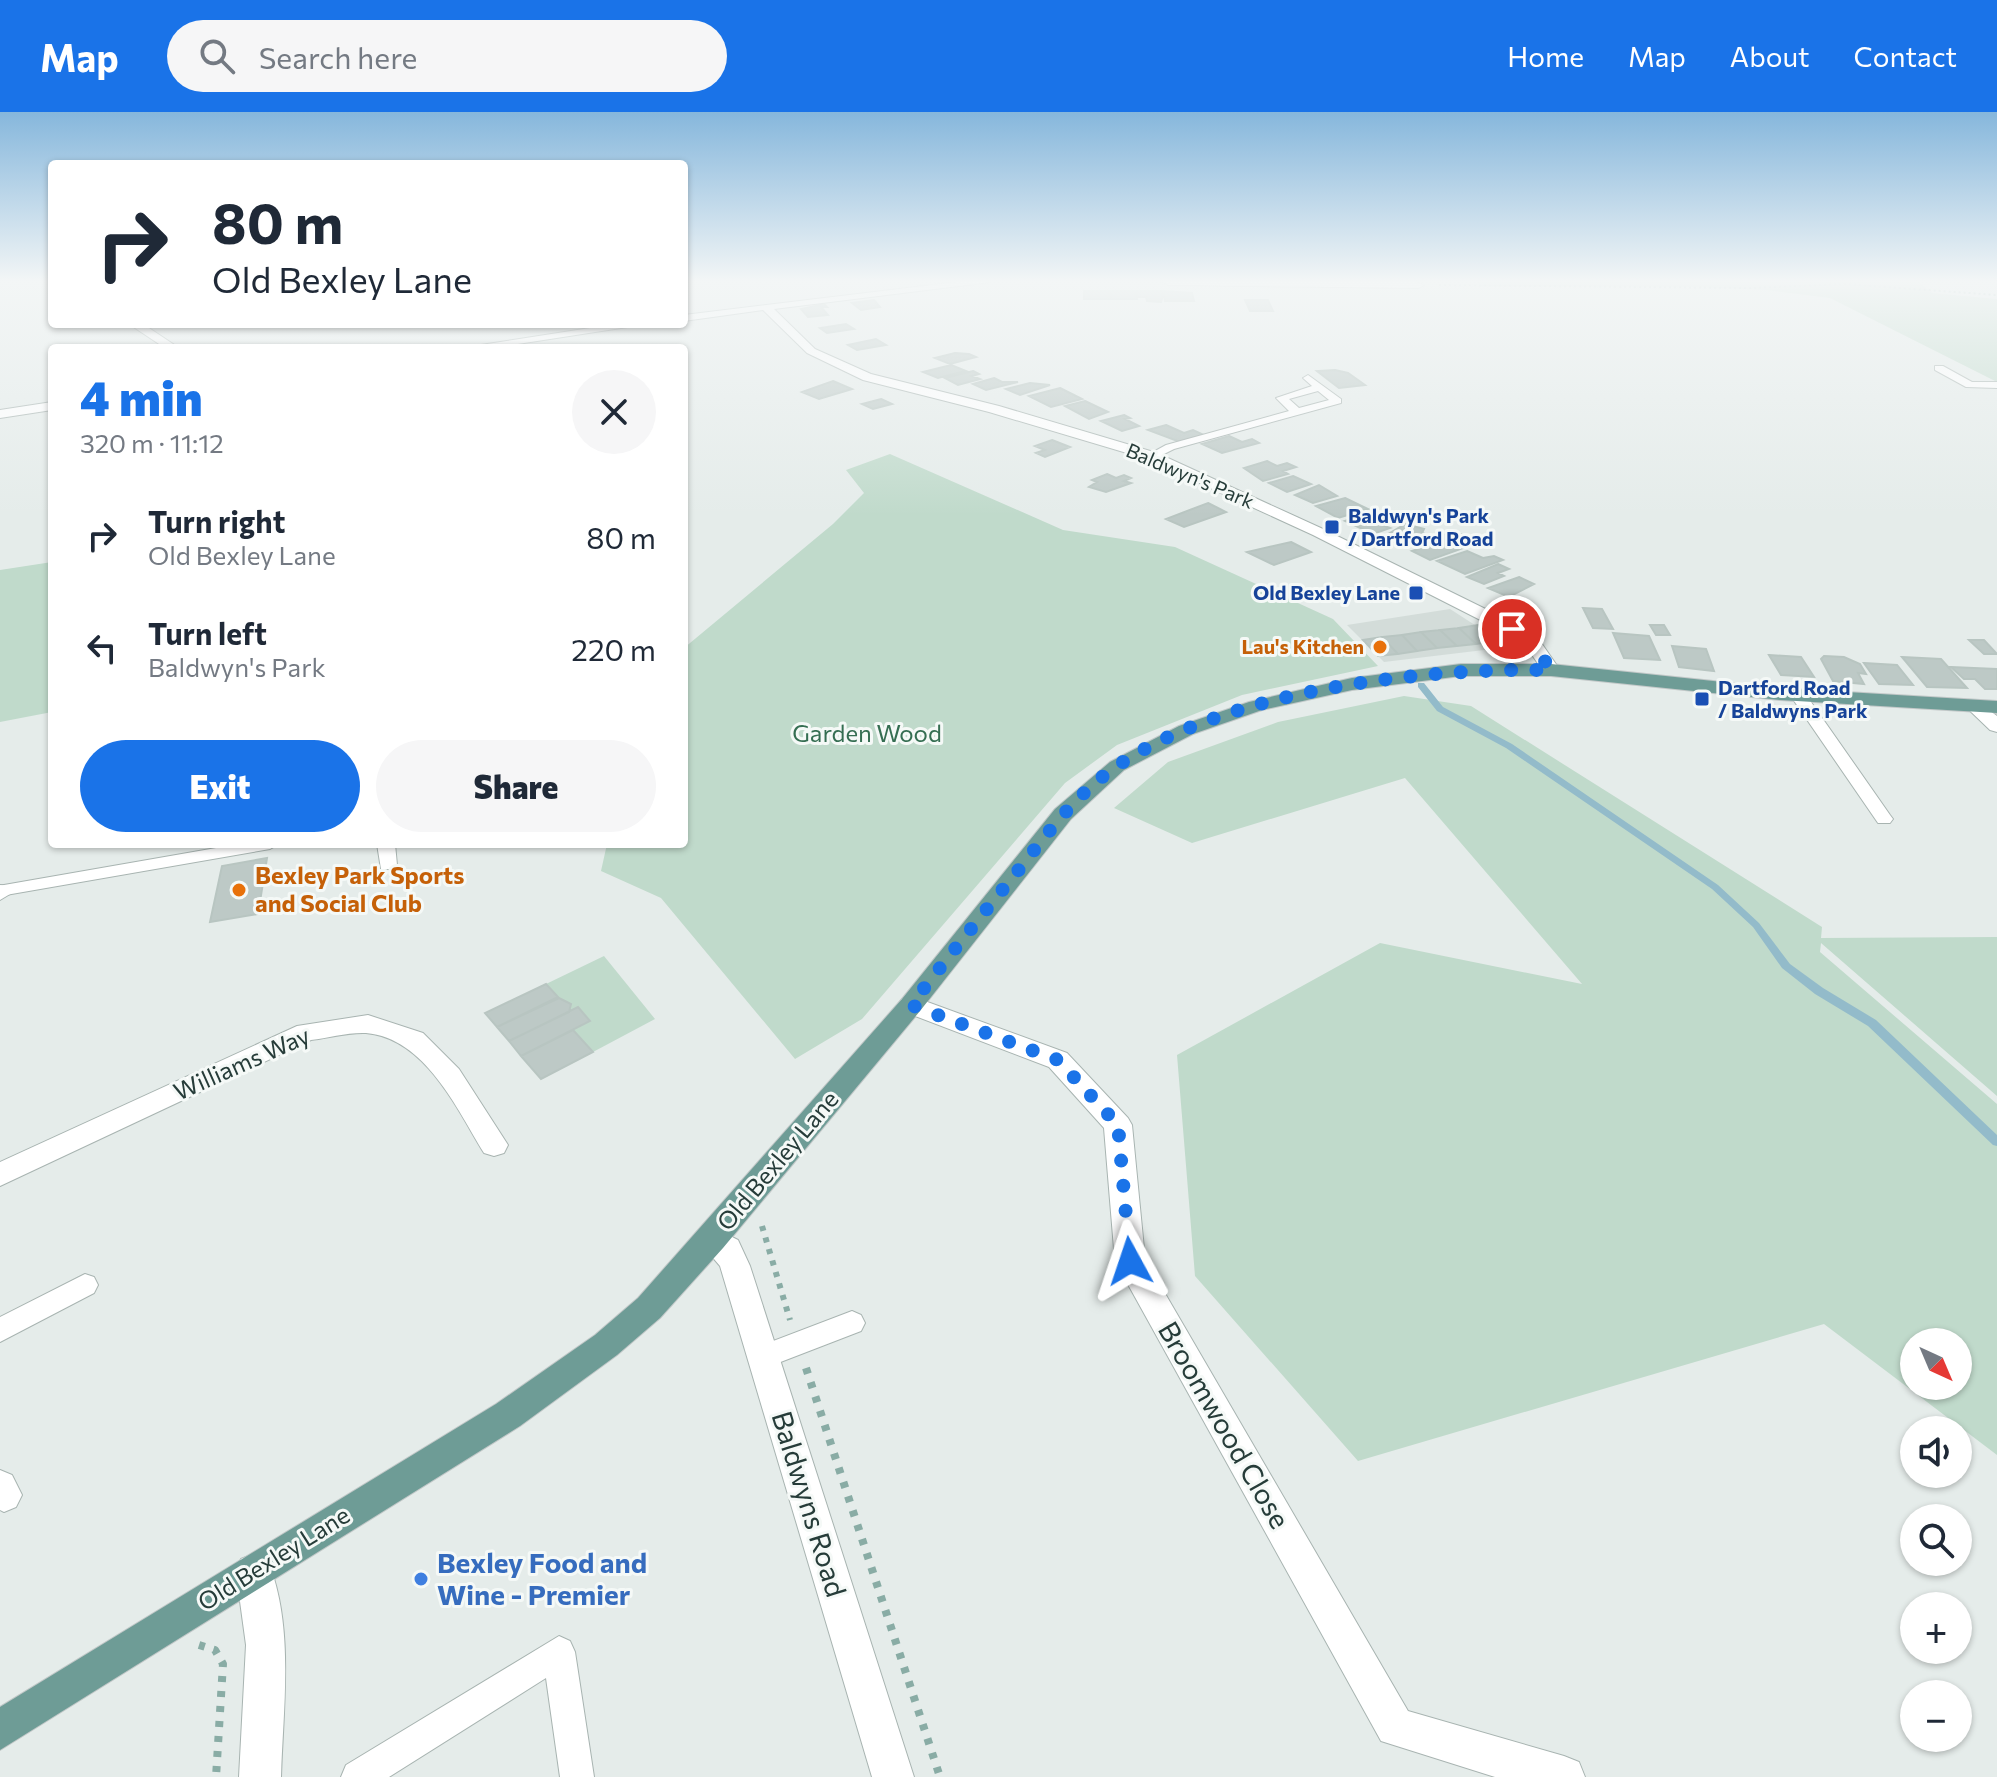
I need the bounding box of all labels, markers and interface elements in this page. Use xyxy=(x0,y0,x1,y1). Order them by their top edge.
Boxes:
search box xyxy=(167,20,727,92)
text: Map xyxy=(40,33,119,80)
icon: search xyxy=(195,34,239,78)
text: Search here xyxy=(259,38,417,75)
text: Home xyxy=(1507,39,1584,73)
text: Map xyxy=(1628,39,1686,73)
text: About xyxy=(1730,39,1810,73)
text: Contact xyxy=(1854,39,1957,73)
text: 80 m xyxy=(212,187,343,256)
icon: right xyxy=(80,192,184,296)
text: Old Bexley Lane xyxy=(212,256,472,300)
text: 4 min xyxy=(80,367,203,426)
button: close xyxy=(572,370,656,454)
text: 320 m · 11:12 xyxy=(80,427,224,458)
street label: Baldwyn's Park xyxy=(1123,437,1258,513)
text: Turn right xyxy=(148,502,285,539)
place label: Baldwyn's Park / Dartford Road xyxy=(1348,503,1493,550)
icon: right xyxy=(80,514,124,558)
text: 80 m xyxy=(586,518,656,555)
marker: Baldwyn's Park / Dartford Road xyxy=(1323,518,1341,536)
text: Old Bexley Lane xyxy=(148,539,336,570)
place label: Old Bexley Lane xyxy=(1253,580,1400,604)
marker: Old Bexley Lane xyxy=(1407,584,1425,602)
pin xyxy=(1478,595,1546,663)
icon: arrive xyxy=(1490,607,1534,651)
text: Turn left xyxy=(148,614,267,651)
icon: left xyxy=(80,626,124,670)
text: 220 m xyxy=(571,630,656,667)
place label: Lau's Kitchen xyxy=(1242,634,1364,658)
marker: Lau's Kitchen xyxy=(1371,638,1389,656)
text: Baldwyn's Park xyxy=(148,651,326,682)
place label: Dartford Road / Baldwyns Park xyxy=(1718,675,1868,722)
marker: Dartford Road / Baldwyns Park xyxy=(1693,690,1711,708)
park label: Garden Wood xyxy=(792,718,942,747)
button: Exit xyxy=(80,740,360,832)
button: Share xyxy=(376,740,656,832)
place label: Bexley Park Sports and Social Club xyxy=(255,860,464,917)
marker: Bexley Park Sports and Social Club xyxy=(230,881,248,899)
street label: Williams Way xyxy=(169,1020,314,1106)
street label: Old Bexley Lane xyxy=(710,1084,844,1236)
position arrow xyxy=(1088,1219,1172,1303)
street label: Broomwood Close xyxy=(1152,1315,1298,1534)
north arrow xyxy=(1900,1328,1972,1400)
map controls xyxy=(1900,1328,1972,1752)
street label: Baldwyns Road xyxy=(766,1407,854,1601)
button: sound xyxy=(1900,1416,1972,1488)
street label: Old Bexley Lane xyxy=(192,1500,354,1616)
button: search xyxy=(1900,1504,1972,1576)
place label: Bexley Food and Wine - Premier xyxy=(437,1545,647,1611)
marker: Bexley Food and Wine - Premier xyxy=(412,1570,430,1588)
button: + xyxy=(1900,1592,1972,1664)
button: − xyxy=(1900,1680,1972,1752)

